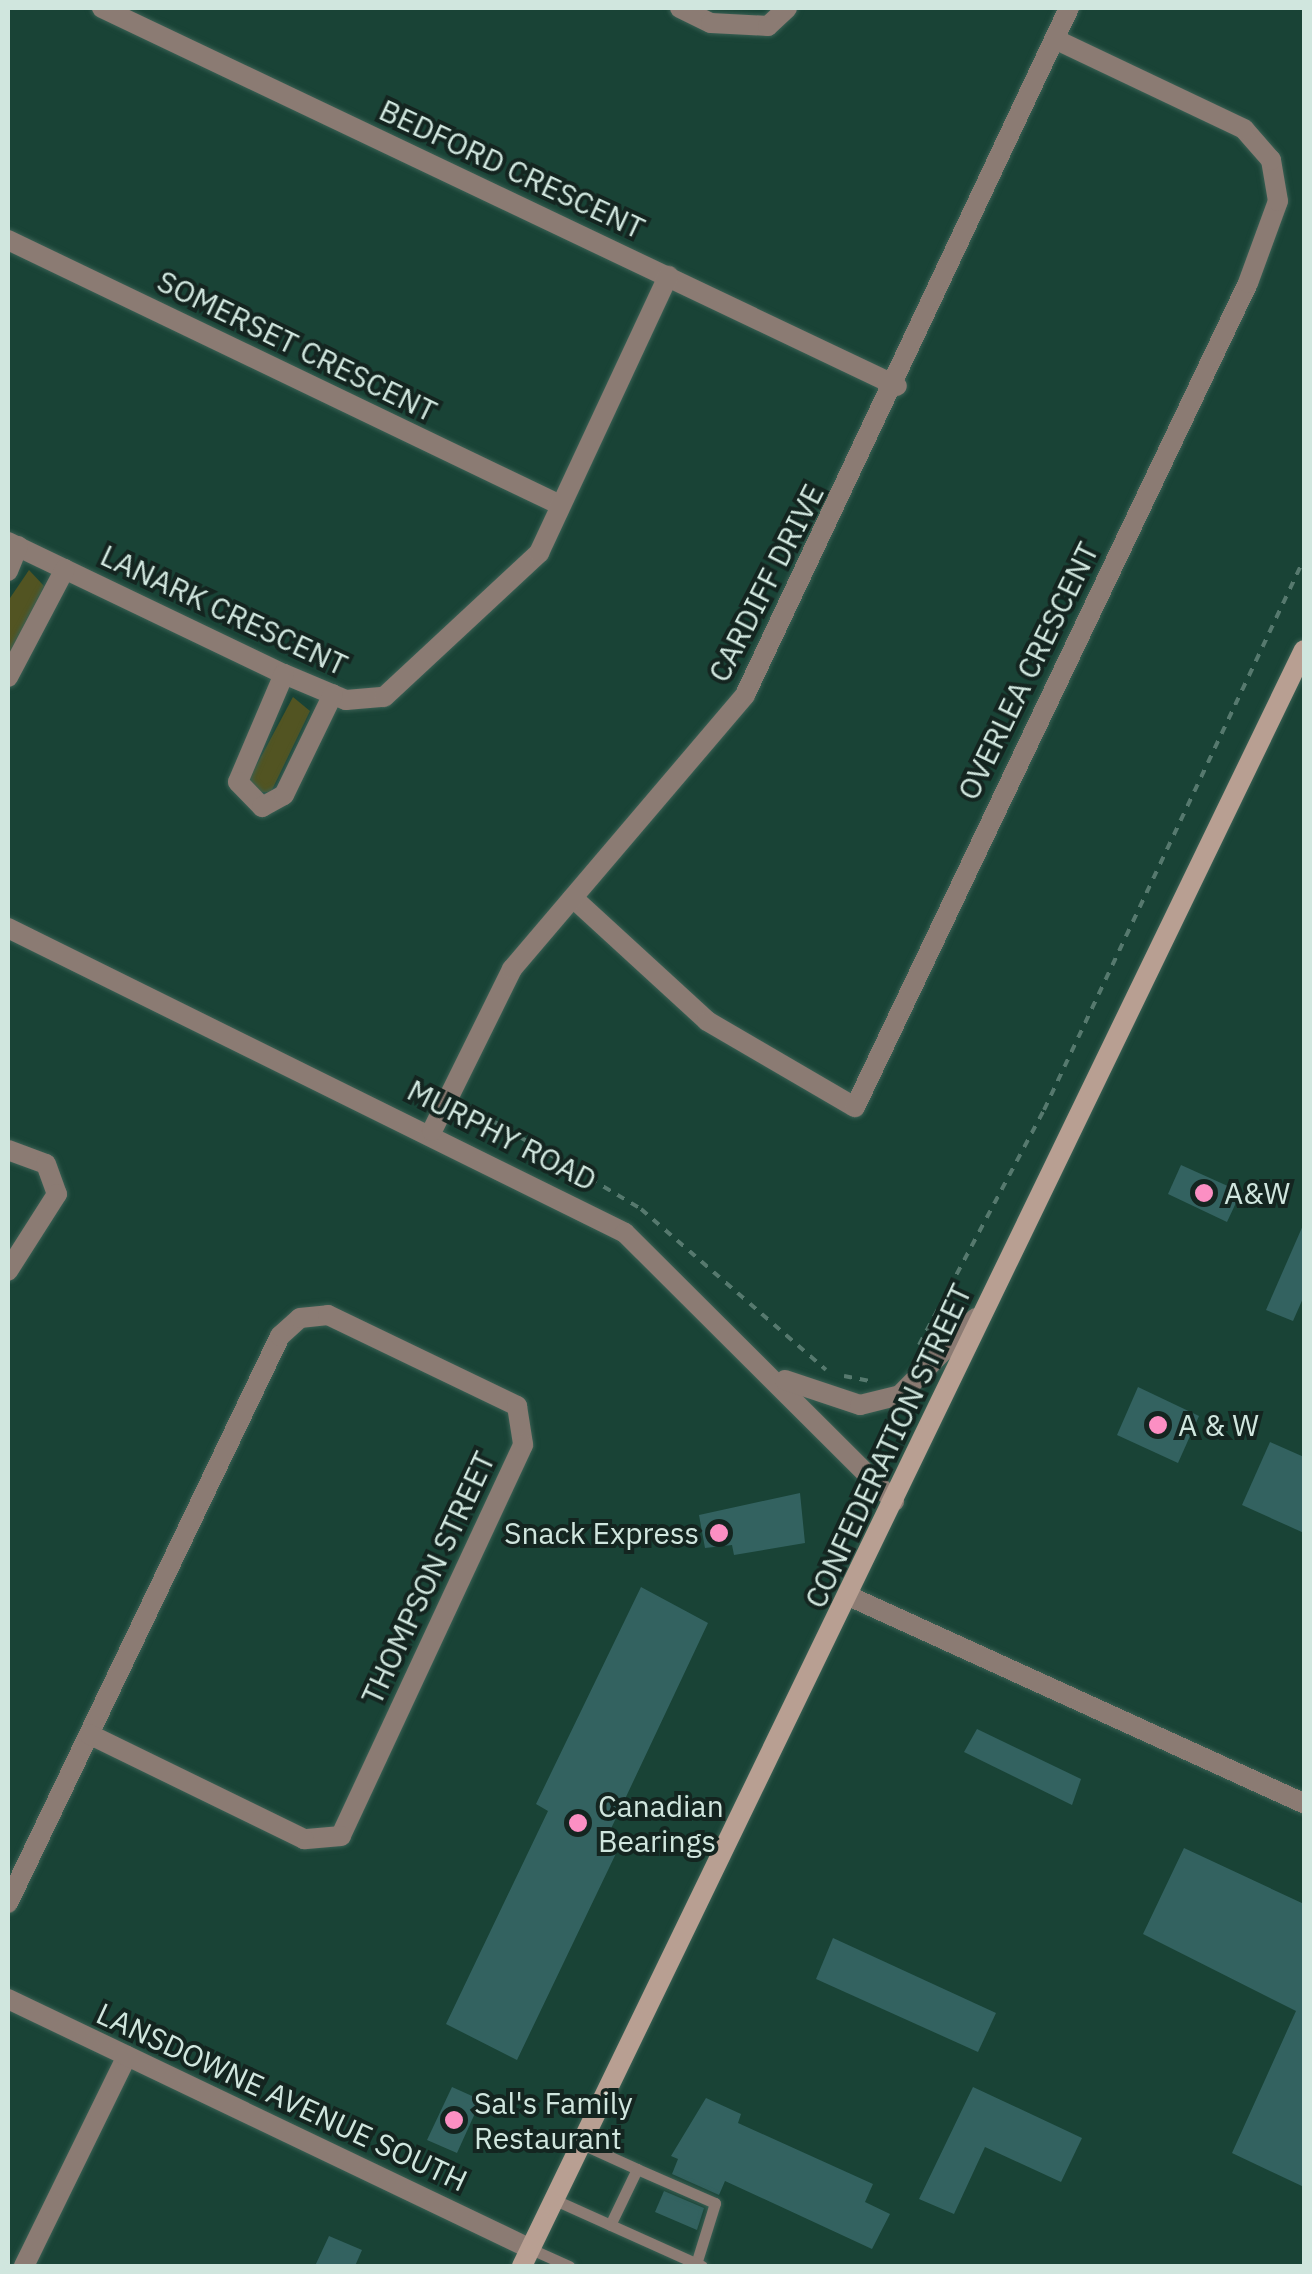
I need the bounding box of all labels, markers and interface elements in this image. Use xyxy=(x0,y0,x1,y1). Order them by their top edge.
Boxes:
street label: BEDFORD CRESCENT xyxy=(374,92,650,246)
street label: SOMERSET CRESCENT xyxy=(152,263,442,429)
street label: CARDIFF DRIVE xyxy=(701,478,831,688)
street label: OVERLEA CRESCENT xyxy=(950,536,1106,806)
street label: LANARK CRESCENT xyxy=(95,537,353,683)
street label: MURPHY ROAD xyxy=(402,1072,602,1198)
place label: A&W xyxy=(1224,1175,1290,1211)
marker: A&W xyxy=(1193,1182,1215,1204)
street label: CONFEDERATION STREET xyxy=(797,1278,979,1614)
place label: A & W xyxy=(1178,1407,1259,1443)
marker: A & W xyxy=(1147,1414,1169,1436)
street label: THOMPSON STREET xyxy=(354,1446,502,1710)
place label: Snack Express xyxy=(504,1515,699,1551)
marker: Snack Express xyxy=(708,1522,730,1544)
place label: Canadian Bearings xyxy=(598,1788,724,1858)
marker: Canadian Bearings xyxy=(567,1812,589,1834)
street label: LANSDOWNE AVENUE SOUTH xyxy=(91,1995,473,2199)
place label: Sal's Family Restaurant xyxy=(474,2085,633,2156)
marker: Sal's Family Restaurant xyxy=(443,2109,465,2131)

